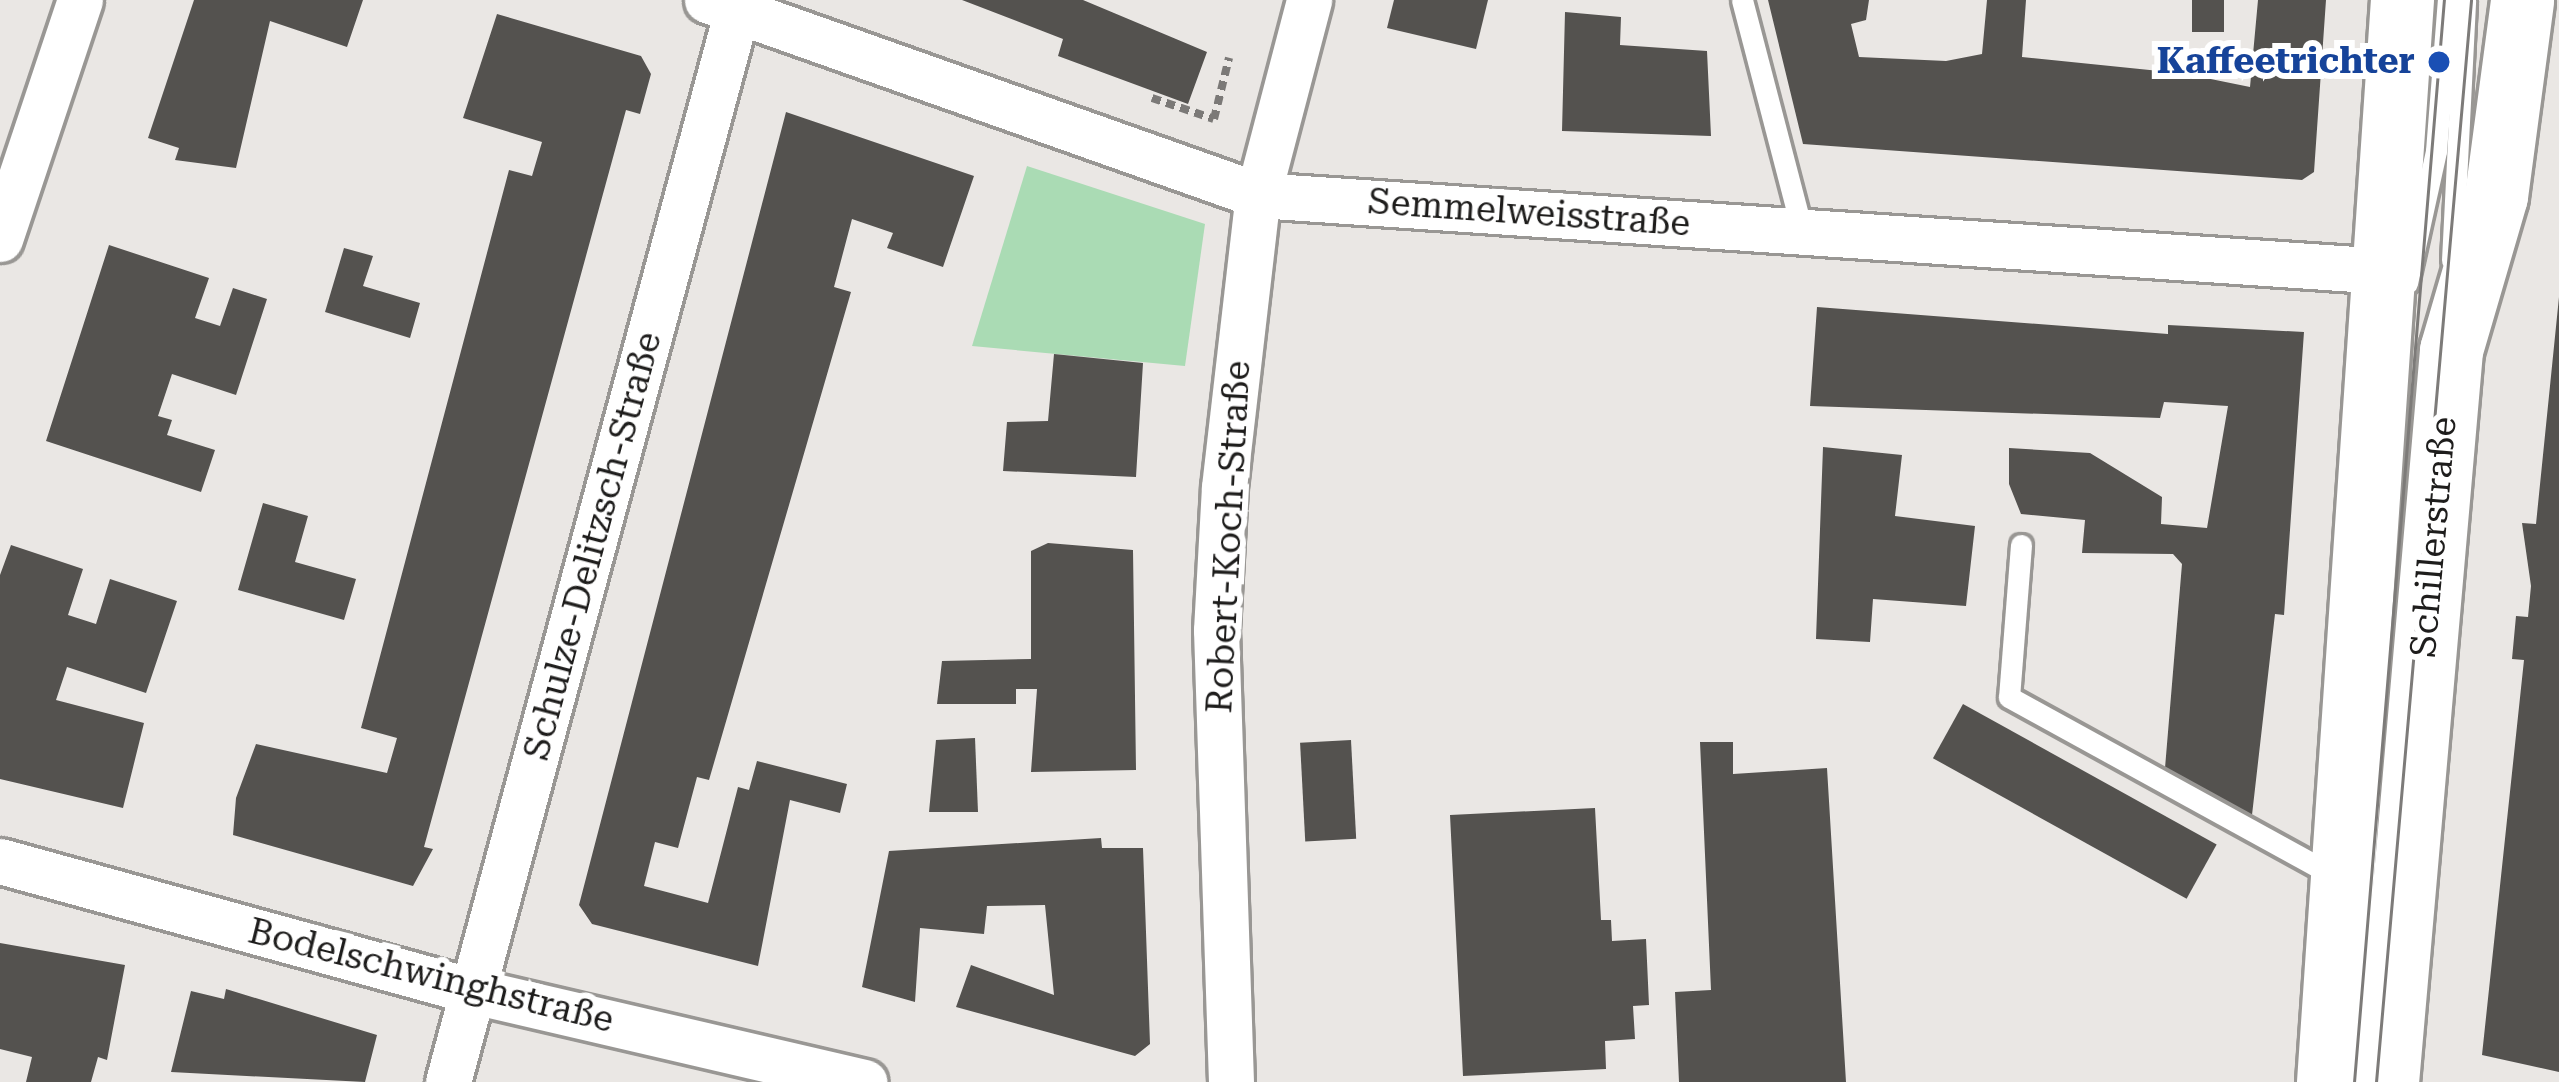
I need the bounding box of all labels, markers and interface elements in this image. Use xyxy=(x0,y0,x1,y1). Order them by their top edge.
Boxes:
place label: Kaffeetrichter xyxy=(2157,40,2415,84)
marker: Kaffeetrichter xyxy=(2426,49,2452,75)
street label: Semmelweisstraße xyxy=(1366,180,1692,246)
street label: Schulze-Delitzsch-Straße xyxy=(515,327,671,765)
street label: Robert-Koch-Straße xyxy=(1198,360,1260,714)
street label: Schillerstraße xyxy=(2402,415,2466,659)
street label: Bodelschwinghstraße xyxy=(244,910,618,1042)

